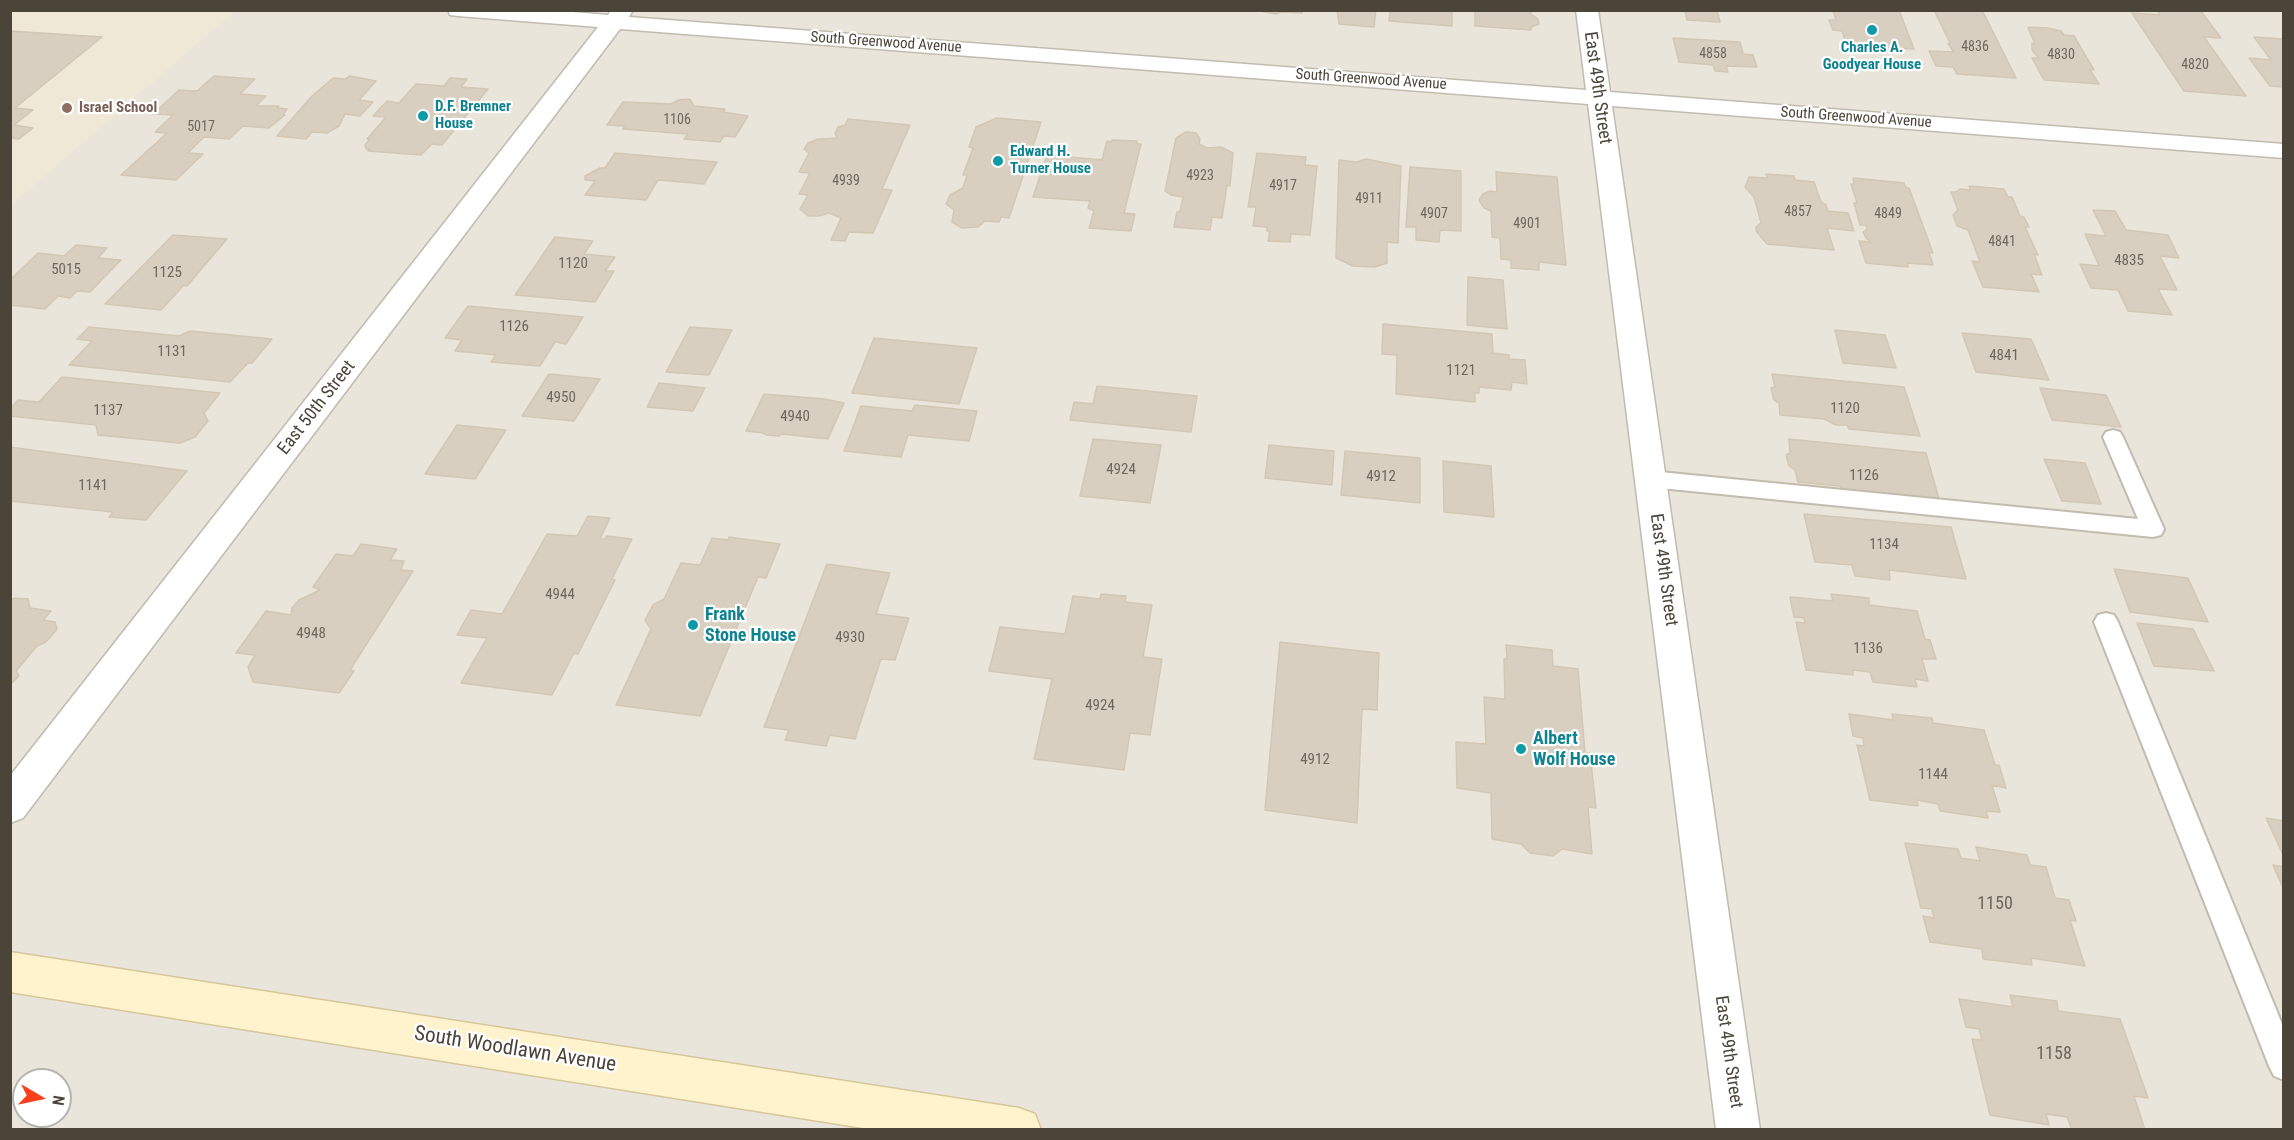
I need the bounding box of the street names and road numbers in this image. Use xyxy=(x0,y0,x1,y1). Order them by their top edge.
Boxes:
street label: South Greenwood Avenue xyxy=(810,29,962,57)
street label: East 49th Street xyxy=(1578,30,1616,146)
street label: South Greenwood Avenue xyxy=(1295,66,1447,94)
street label: South Greenwood Avenue xyxy=(1780,104,1932,132)
street label: East 50th Street xyxy=(274,357,360,459)
street label: East 49th Street xyxy=(1644,512,1682,628)
street label: East 49th Street xyxy=(1709,994,1747,1110)
street label: South Woodlawn Avenue xyxy=(412,1022,618,1078)

